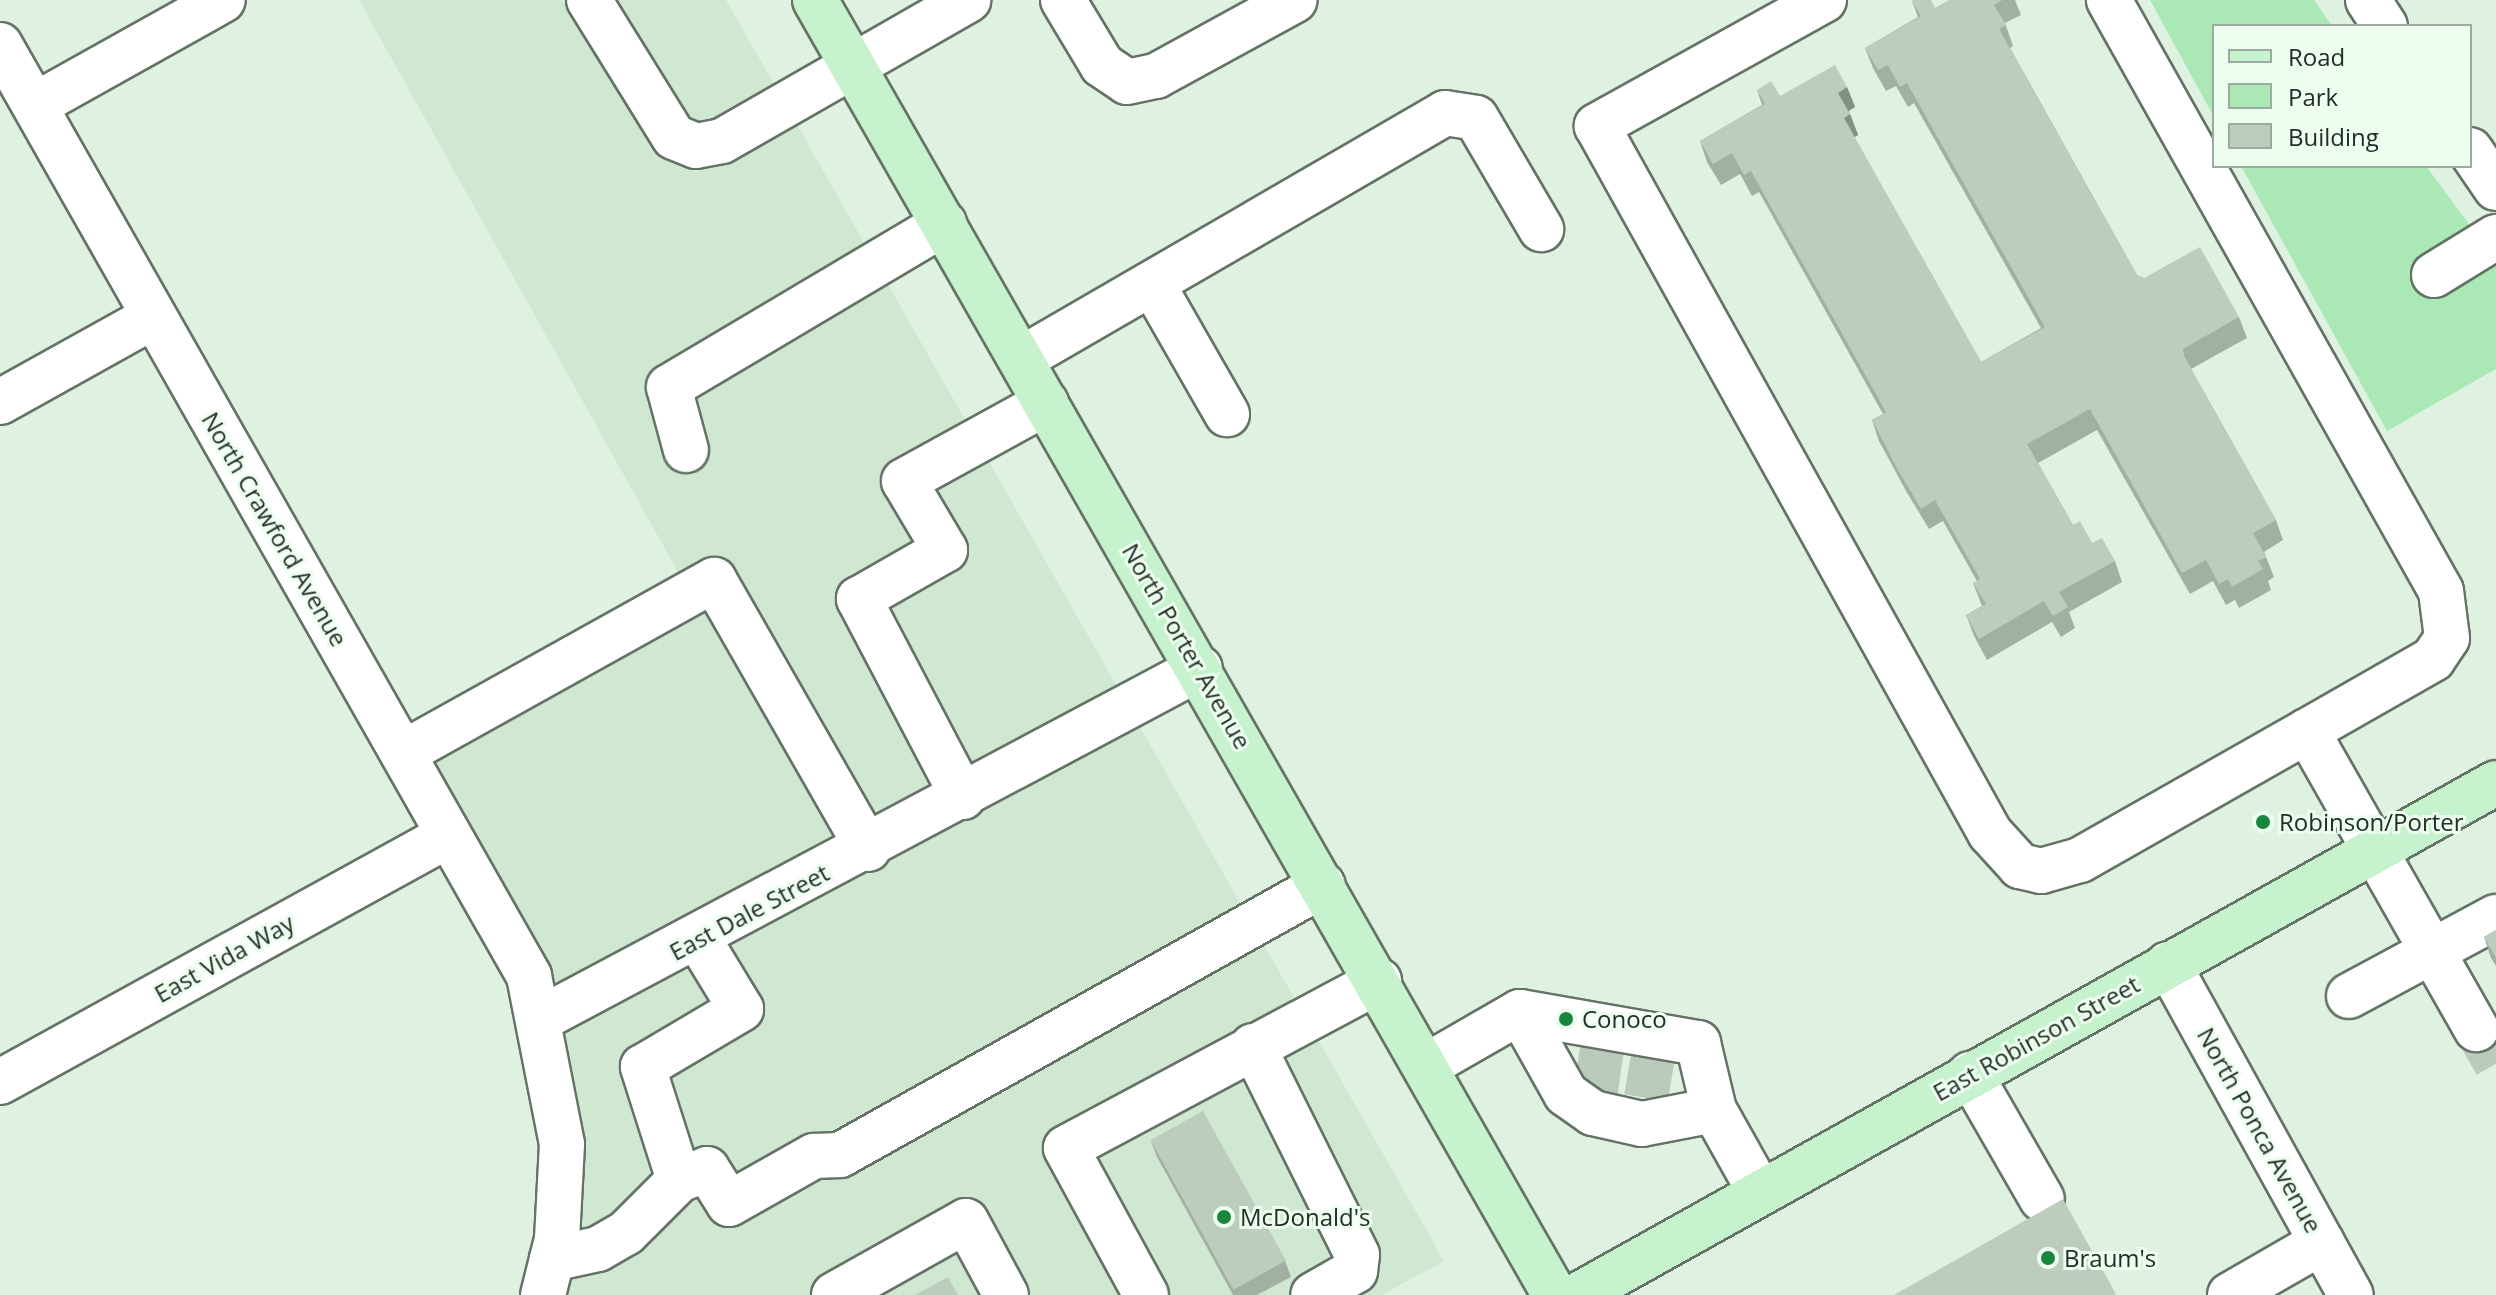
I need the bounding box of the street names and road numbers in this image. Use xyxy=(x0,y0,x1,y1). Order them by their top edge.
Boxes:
street label: North Crawford Avenue xyxy=(196,407,354,651)
street label: North Porter Avenue xyxy=(1116,538,1258,754)
street label: East Dale Street xyxy=(664,858,834,966)
street label: East Vida Way xyxy=(149,908,299,1008)
street label: East Robinson Street xyxy=(1928,969,2144,1107)
street label: North Ponca Avenue xyxy=(2192,1022,2328,1238)

